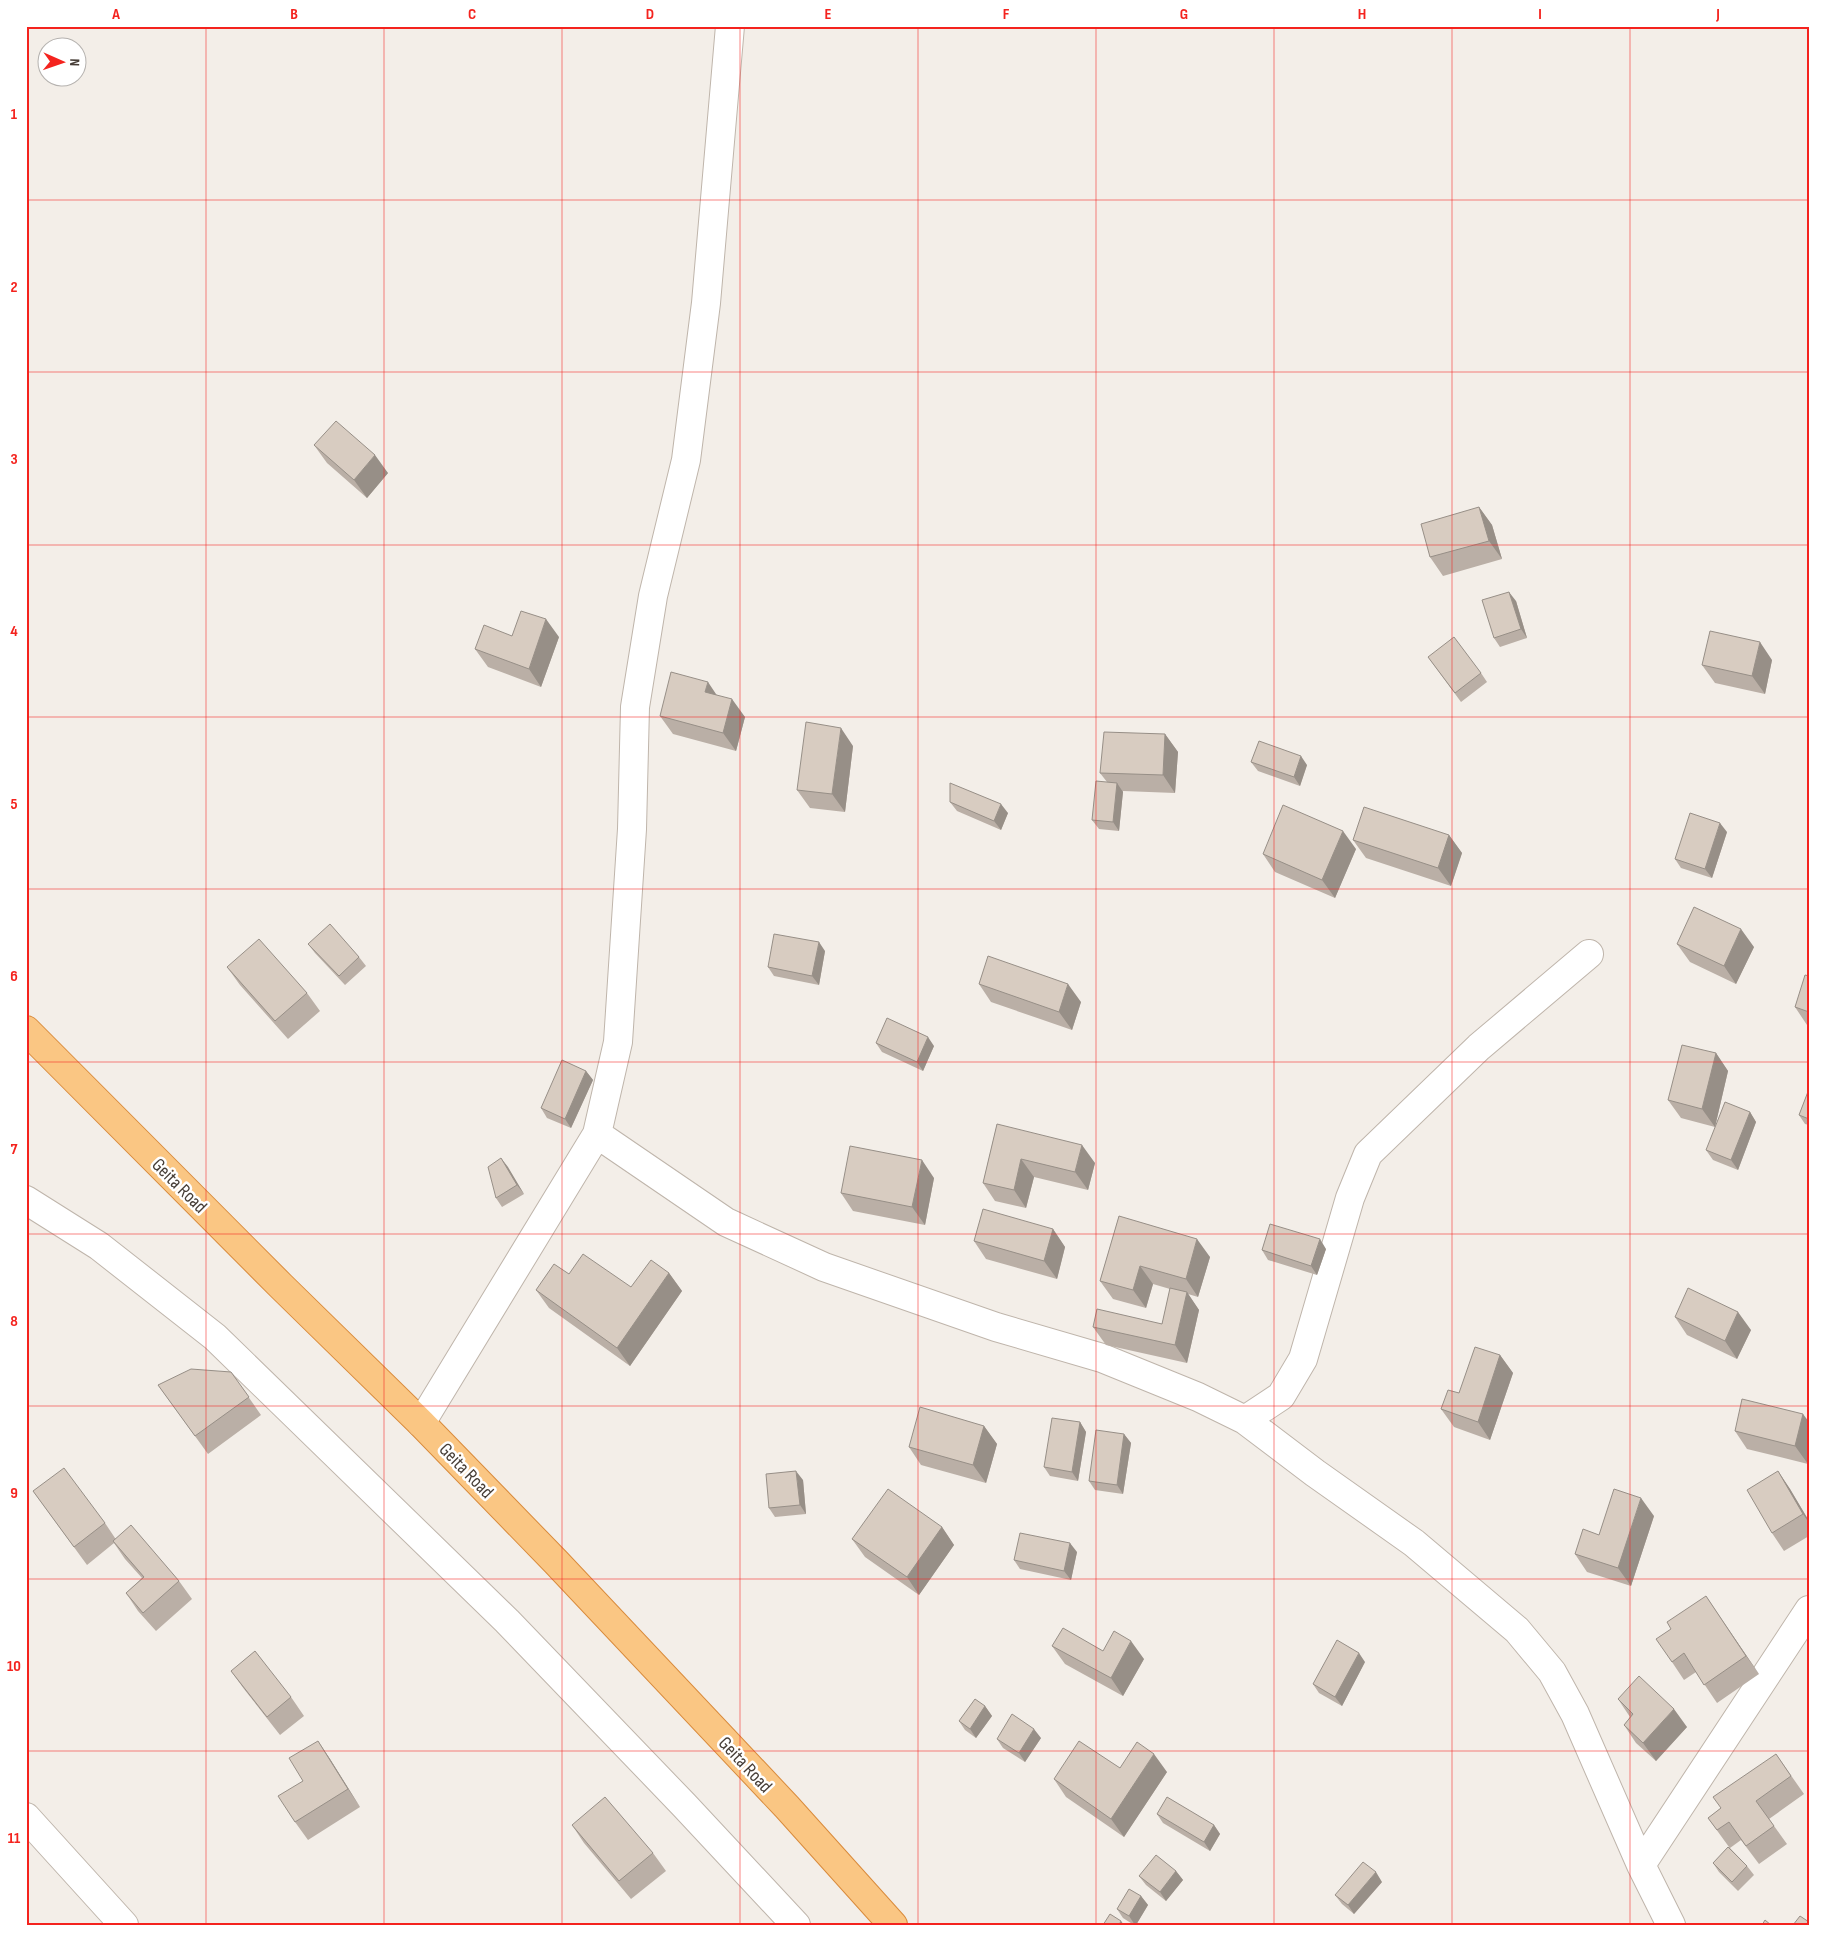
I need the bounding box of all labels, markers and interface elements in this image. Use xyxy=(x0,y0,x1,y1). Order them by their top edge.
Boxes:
text: A xyxy=(111,5,120,24)
text: B xyxy=(290,5,298,24)
text: C xyxy=(468,5,476,24)
text: D xyxy=(646,5,654,24)
text: E xyxy=(825,5,832,24)
text: F xyxy=(1003,5,1010,24)
text: G xyxy=(1180,5,1188,24)
text: H xyxy=(1358,5,1366,24)
text: I xyxy=(1538,5,1542,24)
text: J xyxy=(1715,5,1720,24)
north arrow xyxy=(38,38,88,88)
text: N xyxy=(66,58,83,66)
text: 1 xyxy=(11,105,18,124)
text: 2 xyxy=(10,278,18,297)
text: 3 xyxy=(10,450,18,469)
text: 4 xyxy=(10,622,18,641)
text: 5 xyxy=(10,795,18,814)
text: 6 xyxy=(10,967,18,986)
text: 7 xyxy=(11,1140,18,1159)
street label: Geita Road xyxy=(147,1154,211,1218)
text: 8 xyxy=(10,1312,18,1331)
street label: Geita Road xyxy=(434,1438,498,1504)
text: 9 xyxy=(10,1484,18,1503)
text: 10 xyxy=(7,1657,21,1676)
street label: Geita Road xyxy=(713,1732,777,1798)
text: 11 xyxy=(8,1829,21,1848)

